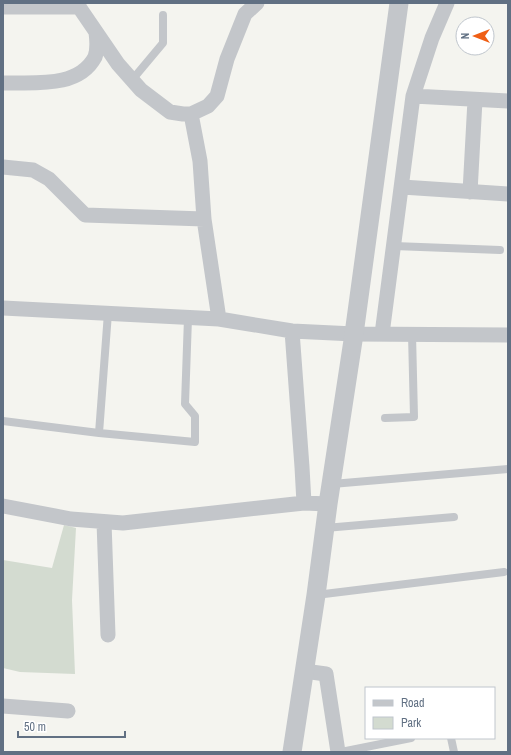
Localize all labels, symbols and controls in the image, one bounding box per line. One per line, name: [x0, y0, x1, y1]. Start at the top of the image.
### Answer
north arrow: [455, 16, 495, 56]
text: N: [458, 33, 472, 39]
legend: [365, 687, 495, 739]
text: Road: [401, 695, 425, 711]
scale bar: [18, 713, 125, 739]
text: Park: [401, 715, 421, 731]
text: 50 m: [24, 719, 46, 735]

